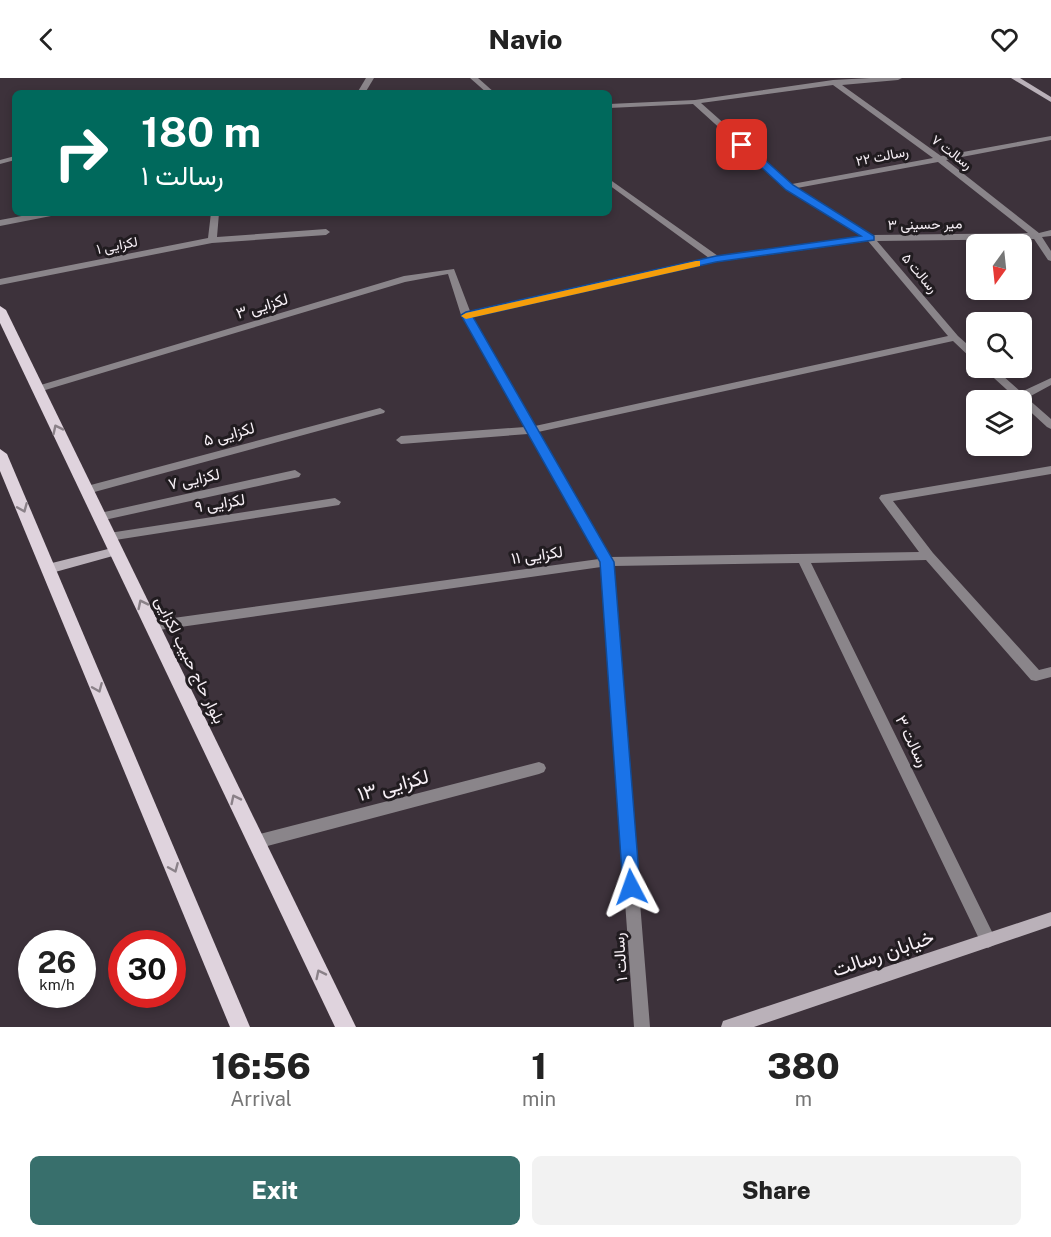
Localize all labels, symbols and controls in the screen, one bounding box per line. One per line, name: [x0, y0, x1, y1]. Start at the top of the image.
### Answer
icon: back: [30, 23, 63, 56]
text: Navio: [489, 23, 562, 55]
icon: heart: [988, 23, 1021, 56]
text: 180 m: [141, 107, 261, 156]
icon: right: [42, 114, 120, 192]
pin: [716, 119, 767, 170]
icon: arrive: [725, 128, 758, 161]
street label: رسالت ۷: [928, 131, 976, 173]
street label: رسالت ۲۲: [854, 143, 910, 170]
text: رسالت ۱: [141, 159, 224, 191]
street label: میر حسینی ۳: [888, 215, 962, 234]
street label: لکزایی ۱: [95, 233, 139, 258]
north arrow: [966, 234, 1032, 300]
map controls: [966, 234, 1032, 456]
street label: رسالت ۵: [898, 250, 941, 297]
street label: لکزایی ۳: [234, 289, 291, 324]
button: search: [966, 312, 1032, 378]
button: layers: [966, 390, 1032, 456]
street label: لکزایی ۵: [201, 418, 257, 451]
one-way arrow: [53, 424, 65, 435]
street label: لکزایی ۷: [166, 464, 222, 495]
street label: لکزایی ۹: [193, 490, 247, 517]
one-way arrow: [16, 502, 28, 513]
street label: لکزایی ۱۱: [510, 542, 564, 569]
street label: بلوار حاج حبیب لکزايی: [149, 593, 229, 728]
one-way arrow: [137, 600, 149, 611]
one-way arrow: [91, 682, 103, 693]
street label: رسالت ۳: [891, 712, 933, 770]
street label: لکزایی ۱۳: [355, 764, 431, 807]
one-way arrow: [231, 794, 243, 805]
position arrow: [599, 855, 663, 919]
one-way arrow: [167, 862, 179, 873]
street label: خیابان رسالت: [829, 924, 937, 983]
speed limit sign: 30: [108, 930, 186, 1008]
street label: رسالت ۱: [609, 932, 632, 982]
text: 26: [38, 944, 76, 980]
one-way arrow: [316, 970, 328, 981]
text: km/h: [39, 976, 75, 993]
text: 16:56: [211, 1045, 311, 1087]
text: 1: [531, 1045, 547, 1087]
text: 380: [767, 1045, 840, 1087]
text: Arrival: [230, 1087, 292, 1111]
text: min: [522, 1087, 556, 1111]
text: m: [795, 1087, 812, 1111]
button: Exit: [30, 1156, 520, 1225]
button: Share: [532, 1156, 1021, 1225]

